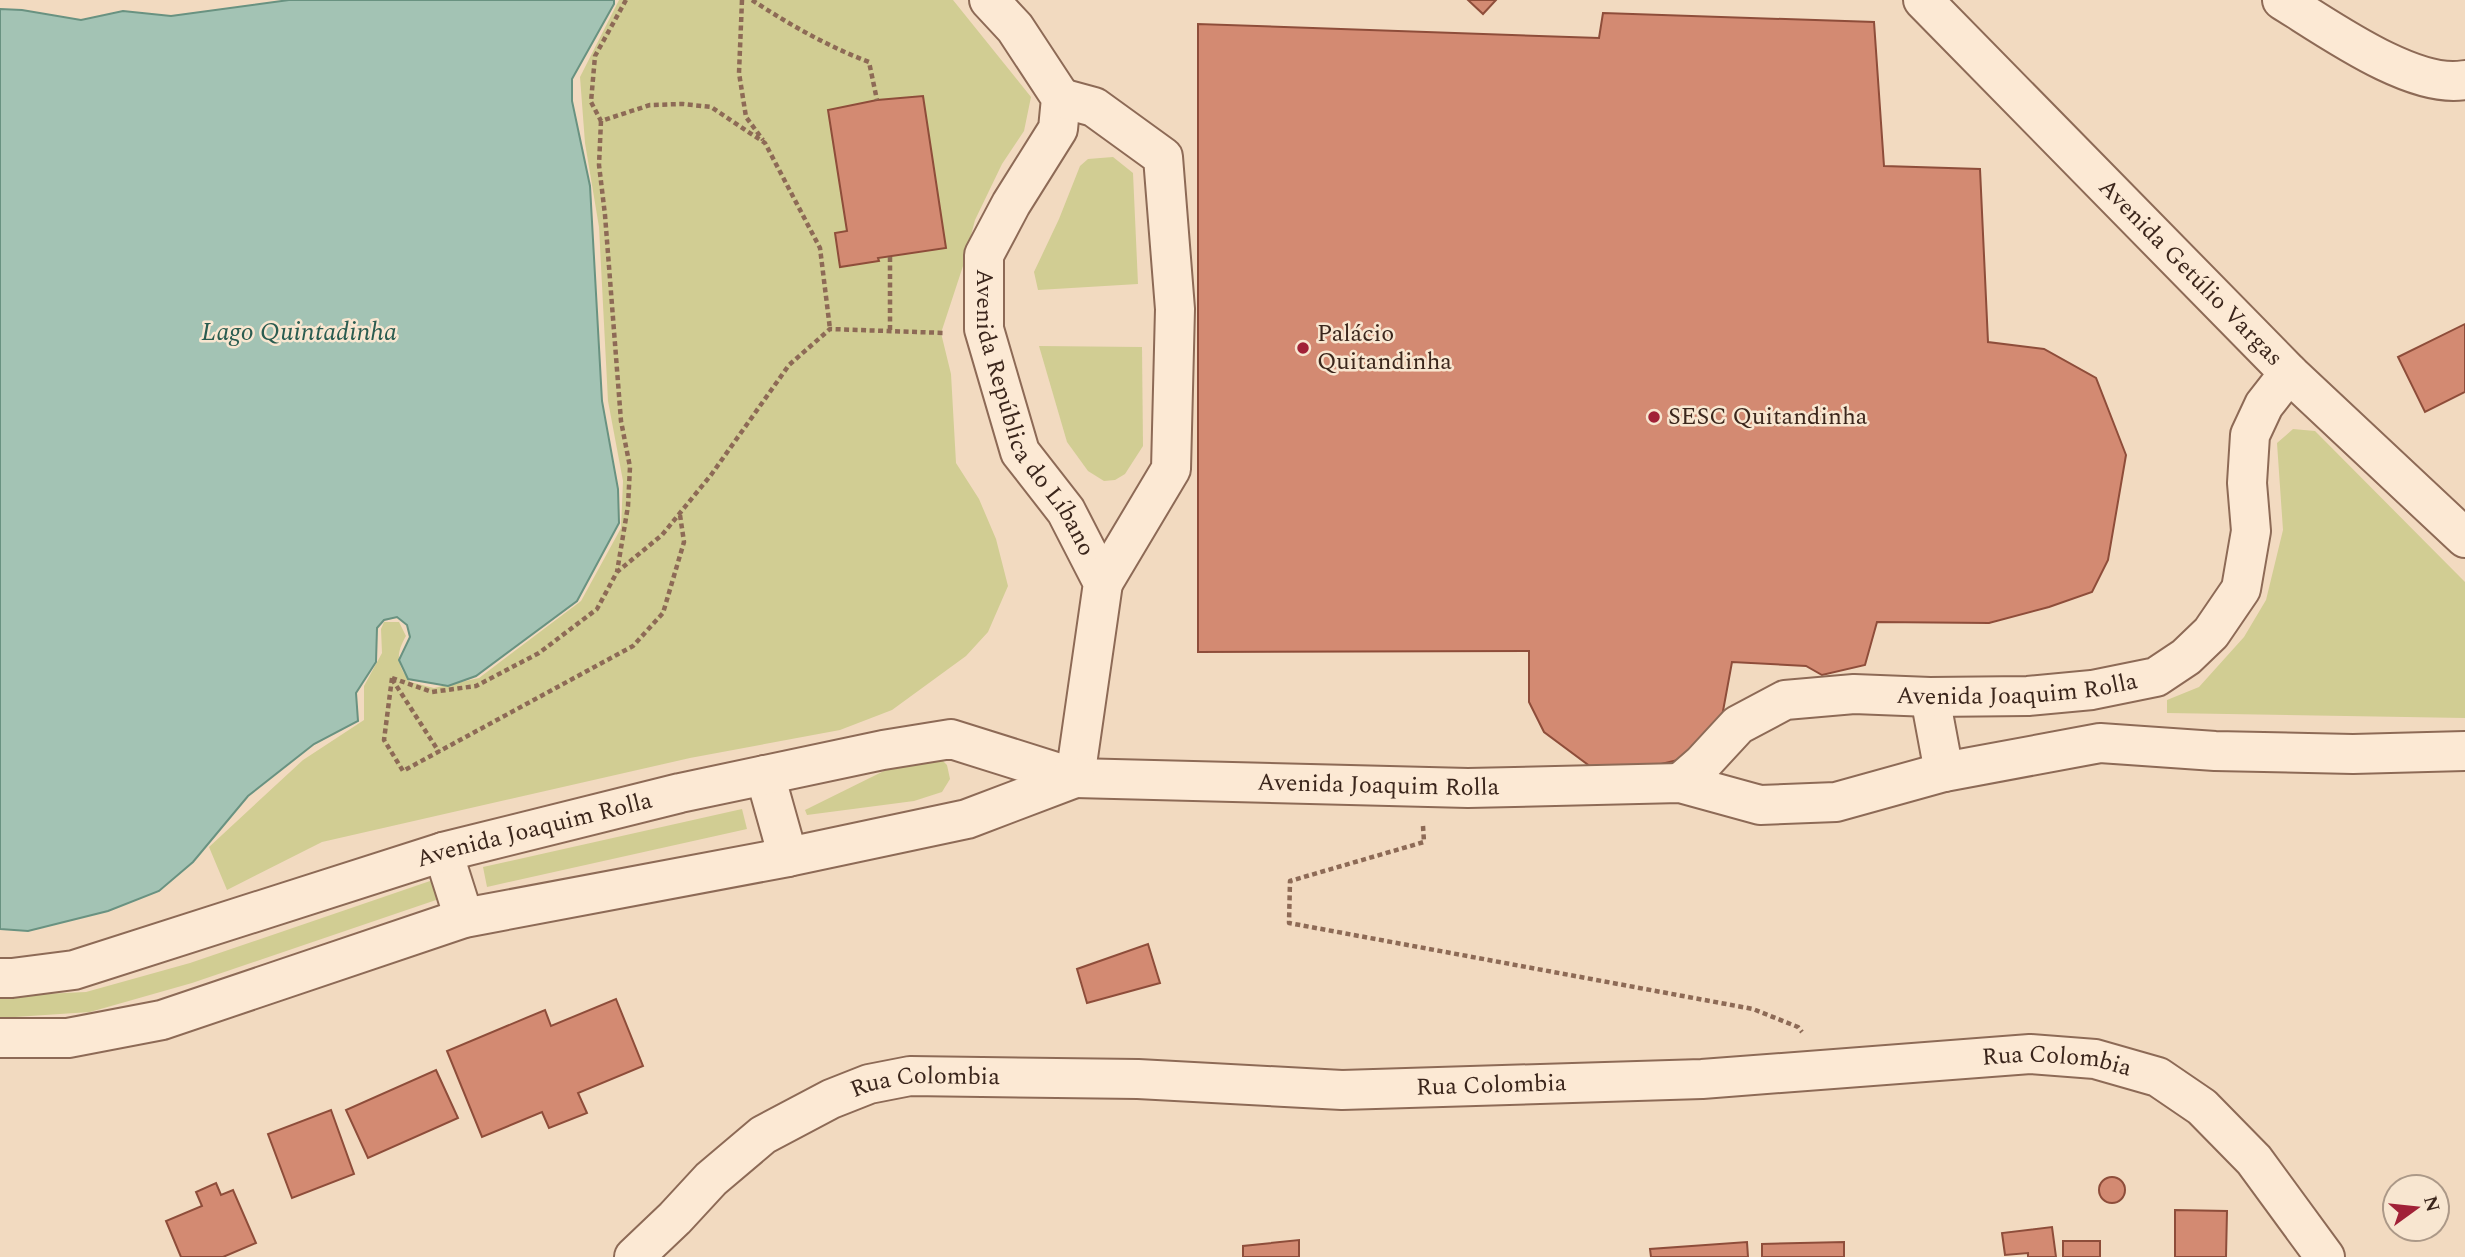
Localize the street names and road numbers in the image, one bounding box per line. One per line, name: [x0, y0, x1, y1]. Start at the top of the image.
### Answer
street label: Avenida Getúlio Vargas: [2090, 170, 2291, 375]
street label: Avenida República do Líbano: [966, 269, 1104, 563]
street label: Avenida Joaquim Rolla: [1896, 663, 2141, 715]
street label: Avenida Joaquim Rolla: [1257, 765, 1500, 806]
street label: Avenida Joaquim Rolla: [412, 782, 656, 877]
street label: Rua Colombia: [1981, 1036, 2136, 1087]
street label: Rua Colombia: [845, 1058, 1000, 1108]
street label: Rua Colombia: [1415, 1065, 1567, 1106]

